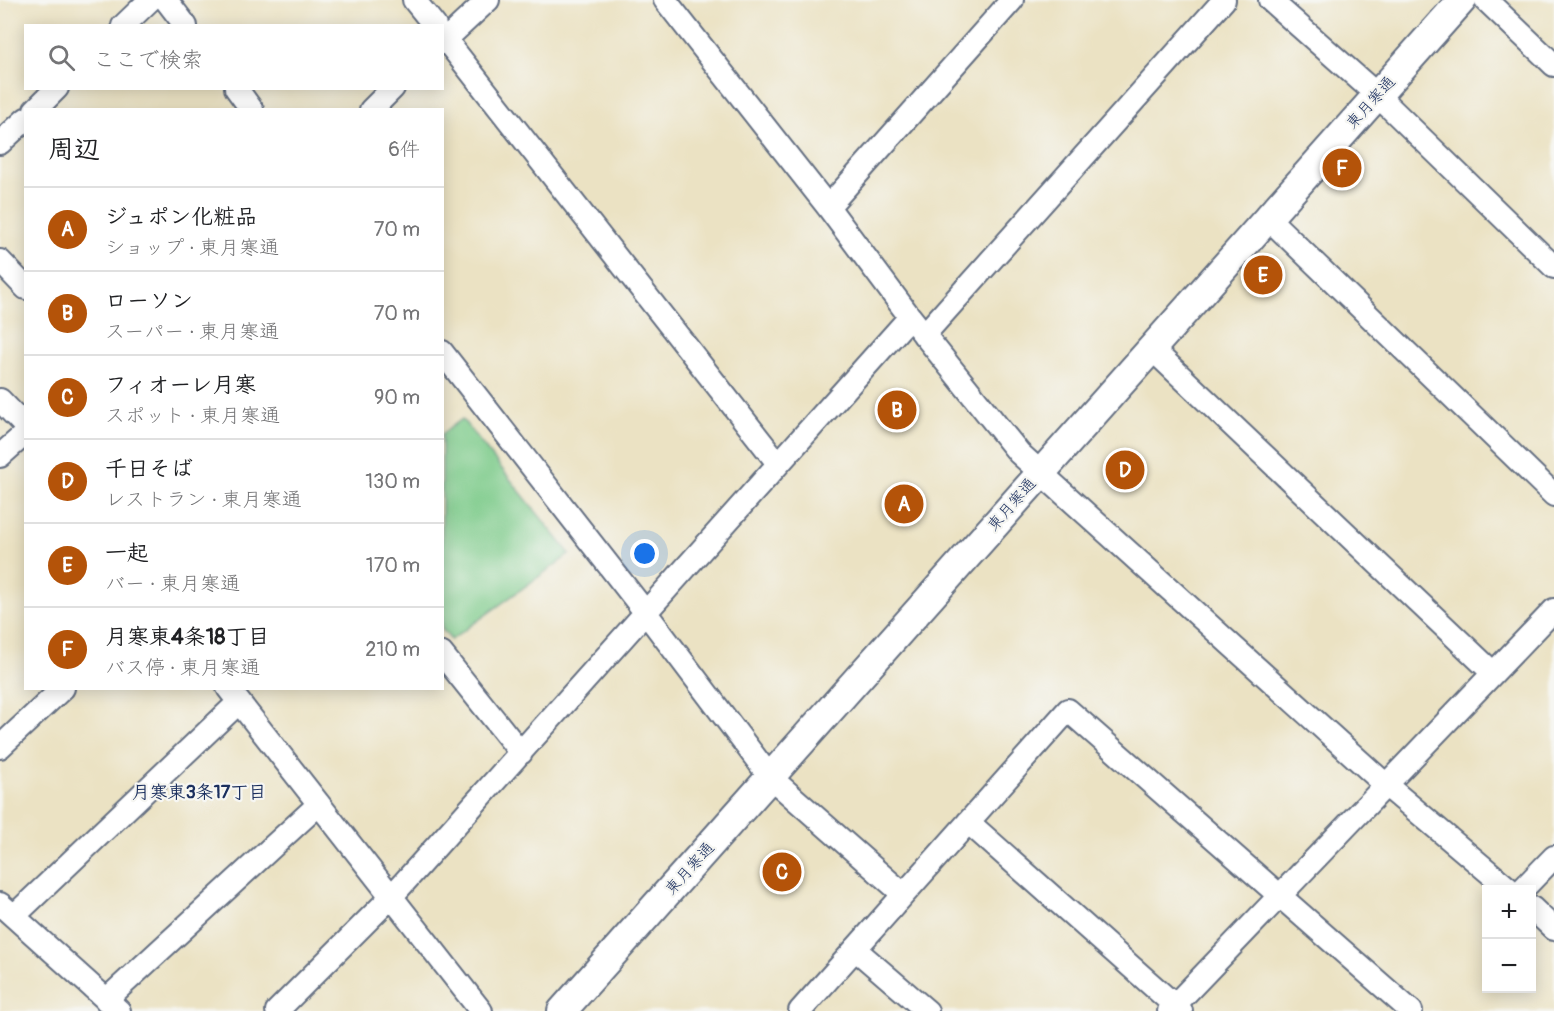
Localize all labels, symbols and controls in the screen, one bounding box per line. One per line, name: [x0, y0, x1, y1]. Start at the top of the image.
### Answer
search box: [24, 24, 444, 90]
icon: search: [45, 41, 78, 74]
text: ここで検索: [93, 46, 203, 74]
street label: 東月寒通: [1342, 72, 1400, 133]
text: 周辺: [48, 134, 100, 166]
text: 6件: [388, 137, 420, 162]
pin: F: [1322, 146, 1362, 190]
text: ジュポン化粧品: [105, 203, 257, 231]
text: A: [61, 217, 74, 242]
text: 70 m: [374, 217, 420, 242]
text: ショップ · 東月寒通: [105, 235, 279, 260]
pin: E: [1244, 252, 1282, 298]
text: ローソン: [105, 287, 193, 315]
text: B: [62, 301, 73, 326]
text: 70 m: [374, 301, 420, 326]
text: スーパー · 東月寒通: [105, 319, 279, 344]
text: フィオーレ月寒: [105, 371, 256, 399]
text: C: [61, 385, 74, 410]
text: 90 m: [374, 385, 420, 410]
pin: B: [878, 388, 916, 432]
text: スポット · 東月寒通: [105, 403, 280, 428]
pin: D: [1106, 448, 1144, 492]
text: 千日そば: [105, 455, 193, 483]
text: D: [61, 469, 74, 494]
text: 130 m: [365, 469, 420, 494]
street label: 東月寒通: [983, 474, 1040, 535]
pin: A: [884, 482, 924, 526]
text: レストラン · 東月寒通: [105, 487, 302, 512]
text: 一起: [105, 539, 149, 567]
your location: [630, 539, 659, 568]
text: E: [62, 553, 73, 578]
text: 170 m: [366, 553, 420, 578]
text: バー · 東月寒通: [105, 571, 240, 596]
text: 月寒東4条18丁目: [105, 623, 269, 651]
text: F: [61, 637, 74, 662]
text: 210 m: [365, 637, 420, 662]
text: バス停 · 東月寒通: [105, 655, 260, 680]
district label: 月寒東3条17丁目: [132, 781, 266, 804]
street label: 東月寒通: [661, 838, 719, 899]
pin: C: [762, 850, 802, 894]
map controls: [1482, 885, 1536, 993]
button: +: [1482, 885, 1536, 939]
button: −: [1482, 939, 1536, 993]

